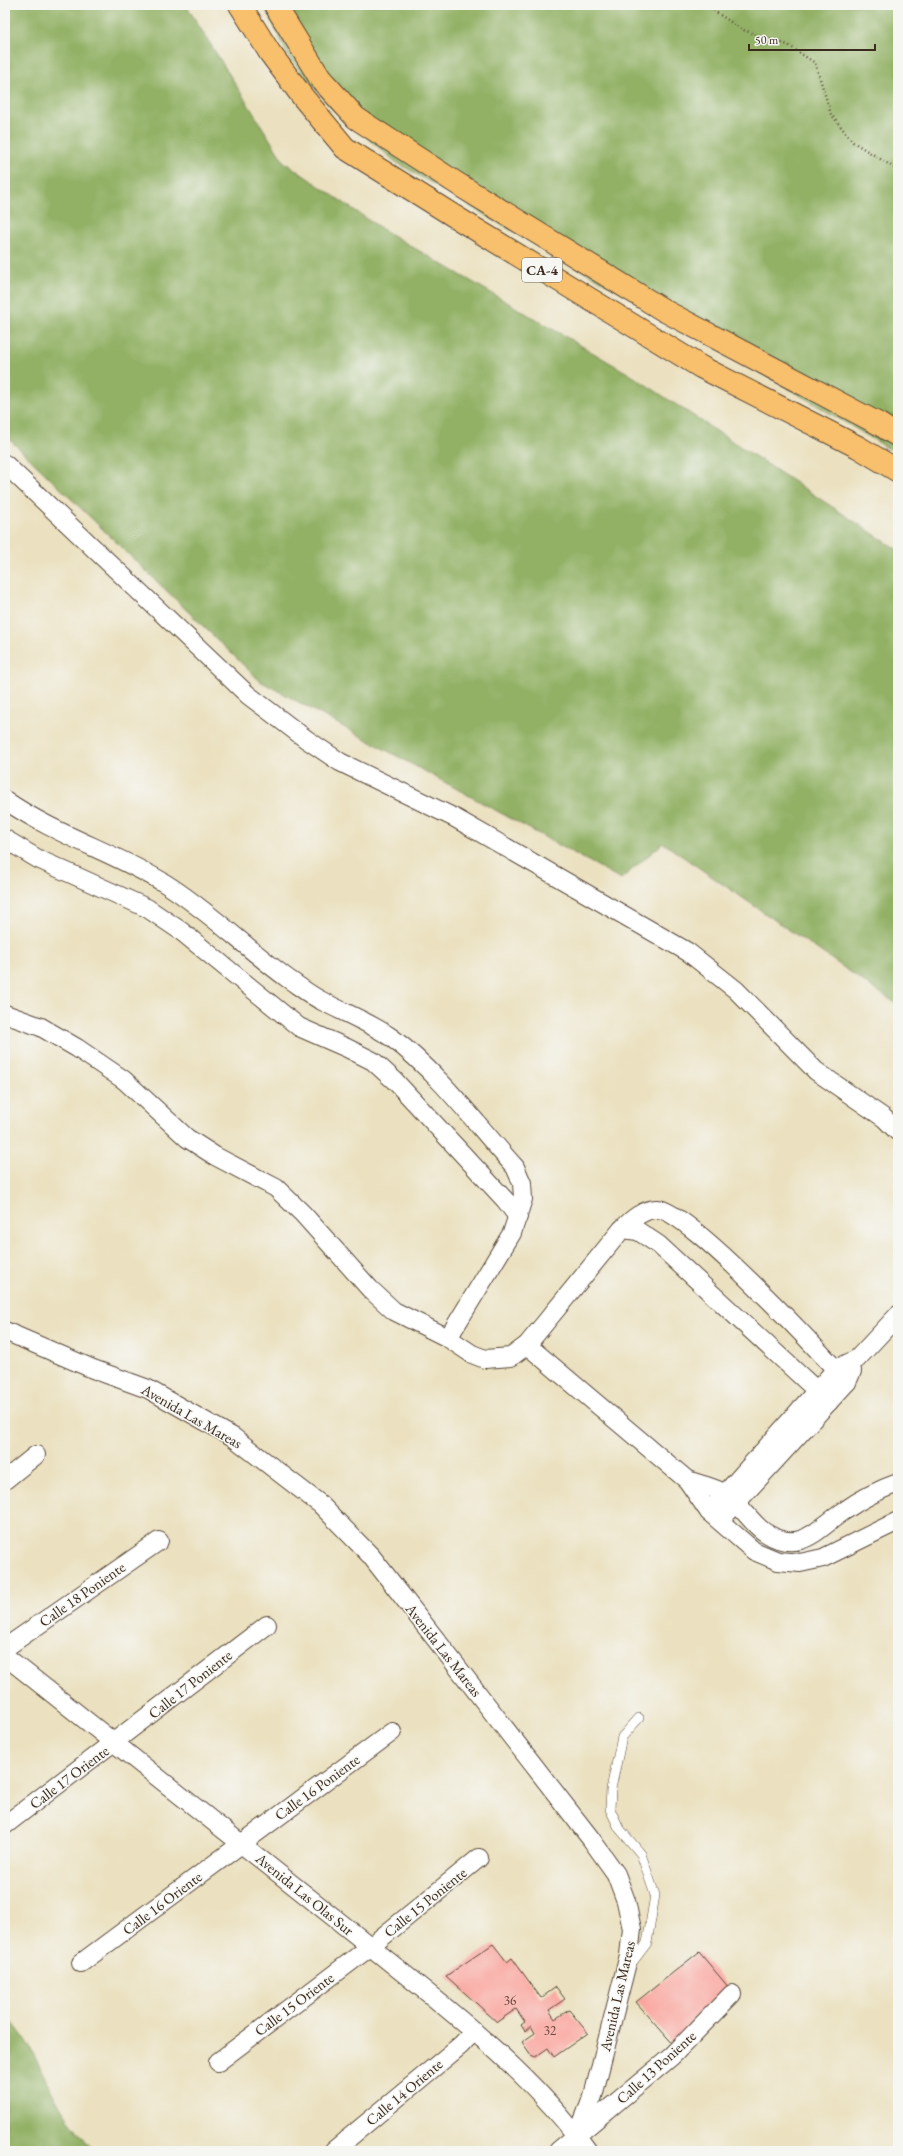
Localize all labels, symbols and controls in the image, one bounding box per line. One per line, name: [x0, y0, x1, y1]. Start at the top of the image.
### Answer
scale bar: [749, 26, 875, 52]
text: 50 m: [755, 32, 779, 48]
road number: CA-4: [522, 258, 562, 282]
street label: Avenida Las Mareas: [137, 1379, 246, 1453]
street label: Calle 18 Poniente: [35, 1557, 129, 1631]
street label: Avenida Las Mareas: [401, 1599, 486, 1701]
street label: Calle 17 Poniente: [144, 1645, 236, 1723]
street label: Calle 17 Oriente: [26, 1741, 113, 1813]
street label: Calle 16 Poniente: [271, 1750, 364, 1824]
street label: Avenida Las Olas Sur: [251, 1848, 358, 1939]
street label: Calle 15 Poniente: [380, 1863, 470, 1941]
street label: Calle 16 Oriente: [119, 1867, 206, 1939]
street label: Avenida Las Mareas: [595, 1939, 639, 2054]
street label: Calle 15 Oriente: [251, 1968, 338, 2040]
house number: 36: [504, 1992, 516, 2009]
house number: 32: [544, 2022, 557, 2039]
street label: Calle 13 Poniente: [612, 2026, 700, 2108]
street label: Calle 14 Oriente: [362, 2054, 446, 2130]

